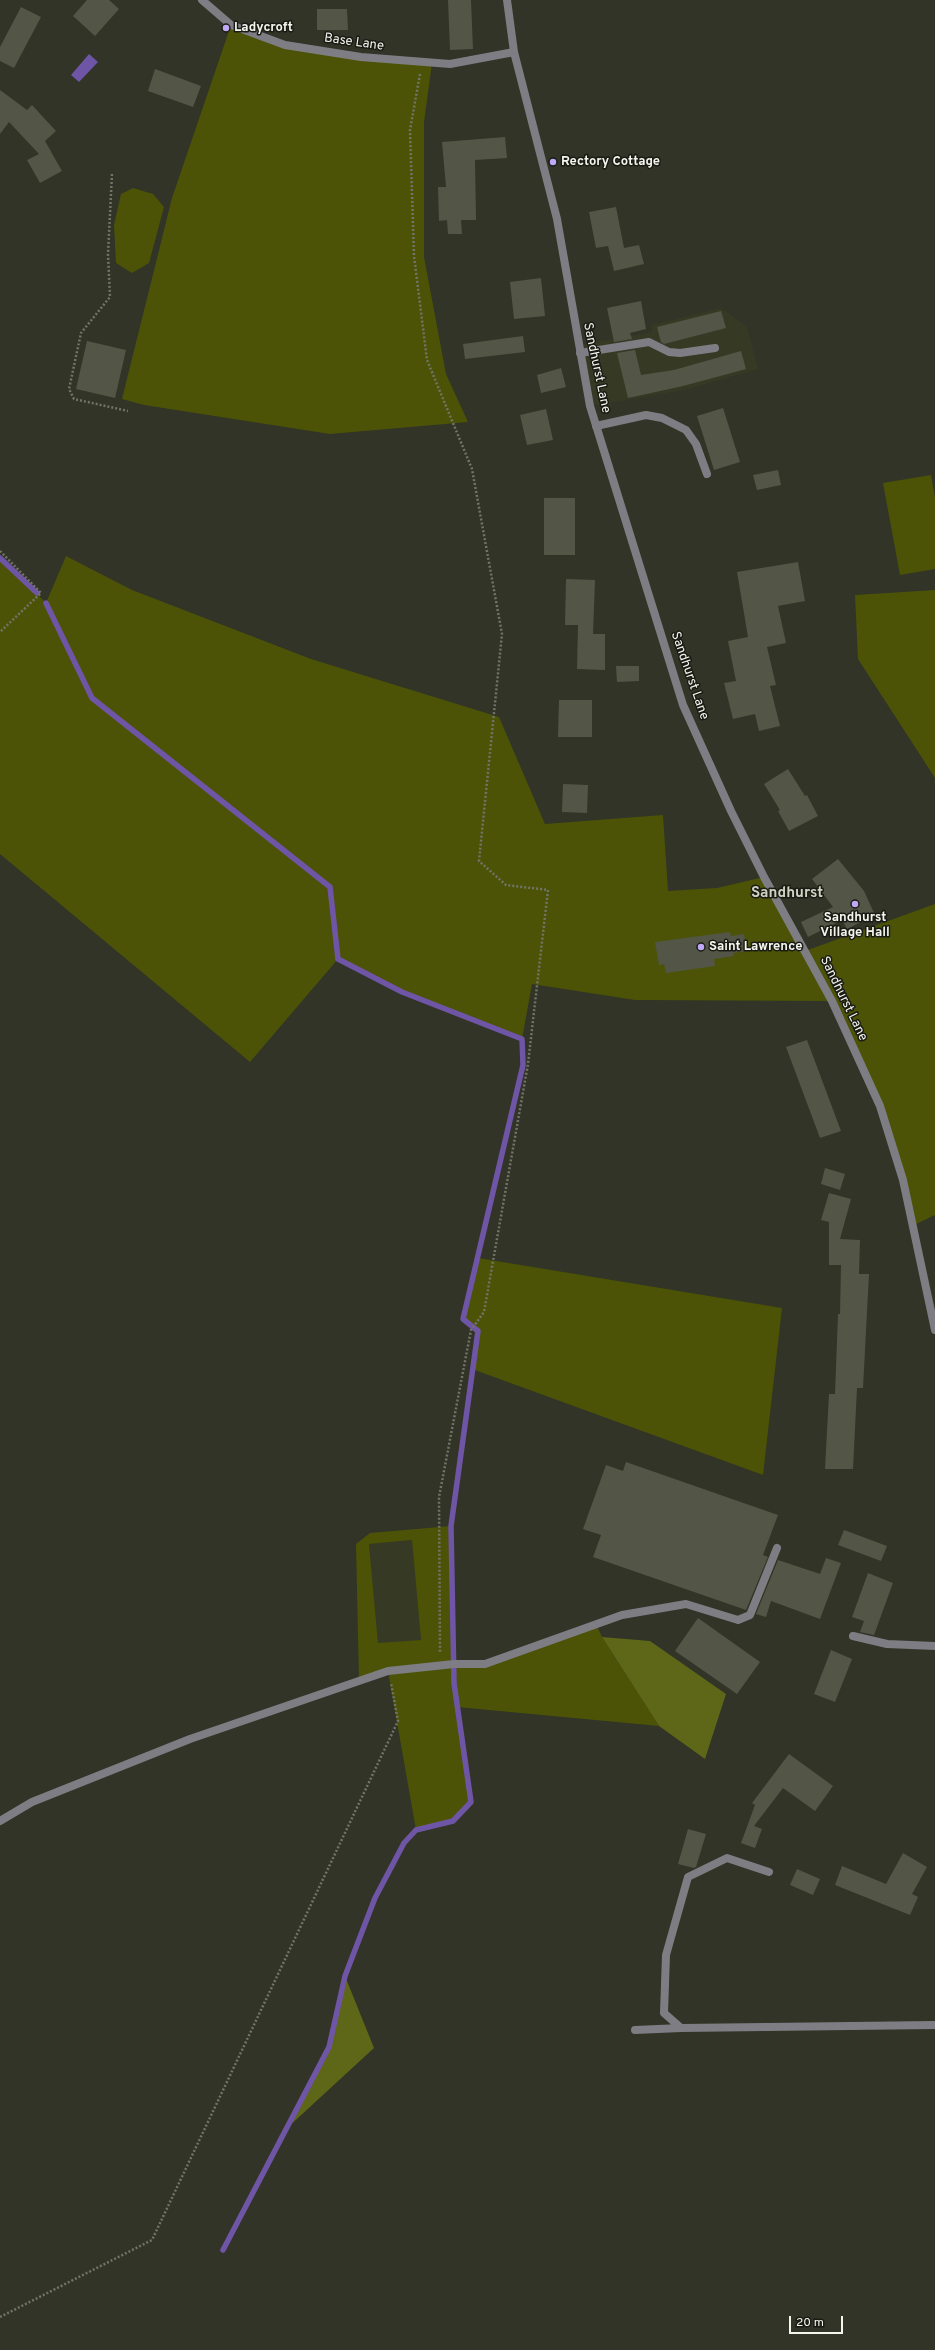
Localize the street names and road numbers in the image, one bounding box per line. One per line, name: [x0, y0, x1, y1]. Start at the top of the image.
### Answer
street label: Base Lane: [323, 31, 385, 55]
street label: Sandhurst Lane: [579, 321, 613, 415]
street label: Sandhurst Lane: [667, 630, 711, 722]
street label: Sandhurst Lane: [816, 954, 870, 1044]

